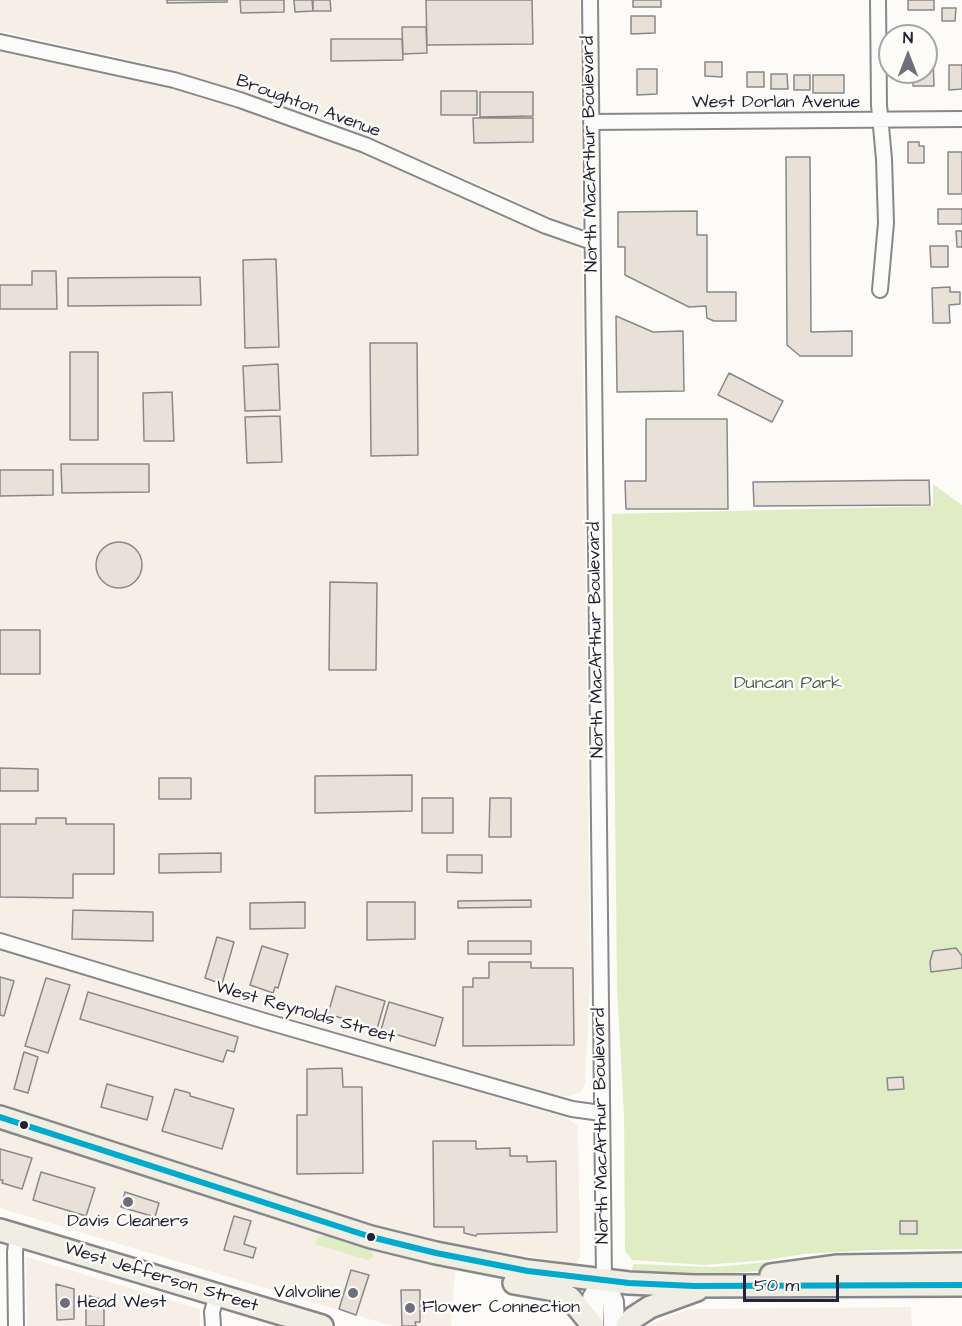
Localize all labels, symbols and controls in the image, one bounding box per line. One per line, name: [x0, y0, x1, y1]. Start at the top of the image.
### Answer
north arrow: [878, 24, 938, 84]
text: N: [903, 27, 913, 49]
street label: North MacArthur Boulevard: [578, 36, 604, 272]
street label: Broughton Avenue: [233, 71, 383, 143]
street label: West Dorlan Avenue: [692, 92, 860, 114]
street label: North MacArthur Boulevard: [584, 522, 610, 758]
park label: Duncan Park: [734, 673, 842, 695]
street label: West Reynolds Street: [213, 977, 397, 1049]
street label: North MacArthur Boulevard: [589, 1008, 615, 1244]
unlabelled marker: [18, 1119, 30, 1131]
marker: Davis Cleaners: [121, 1195, 135, 1209]
place label: Davis Cleaners: [67, 1211, 189, 1233]
unlabelled marker: [365, 1231, 377, 1243]
street label: West Jefferson Street: [62, 1238, 260, 1318]
scale bar: [746, 1263, 842, 1301]
text: 50 m: [754, 1273, 799, 1298]
place label: Valvoline: [274, 1282, 341, 1304]
marker: Valvoline: [346, 1286, 360, 1300]
place label: Head West: [77, 1292, 166, 1314]
marker: Head West: [58, 1296, 72, 1310]
place label: Flower Connection: [422, 1297, 580, 1319]
marker: Flower Connection: [403, 1301, 417, 1315]

